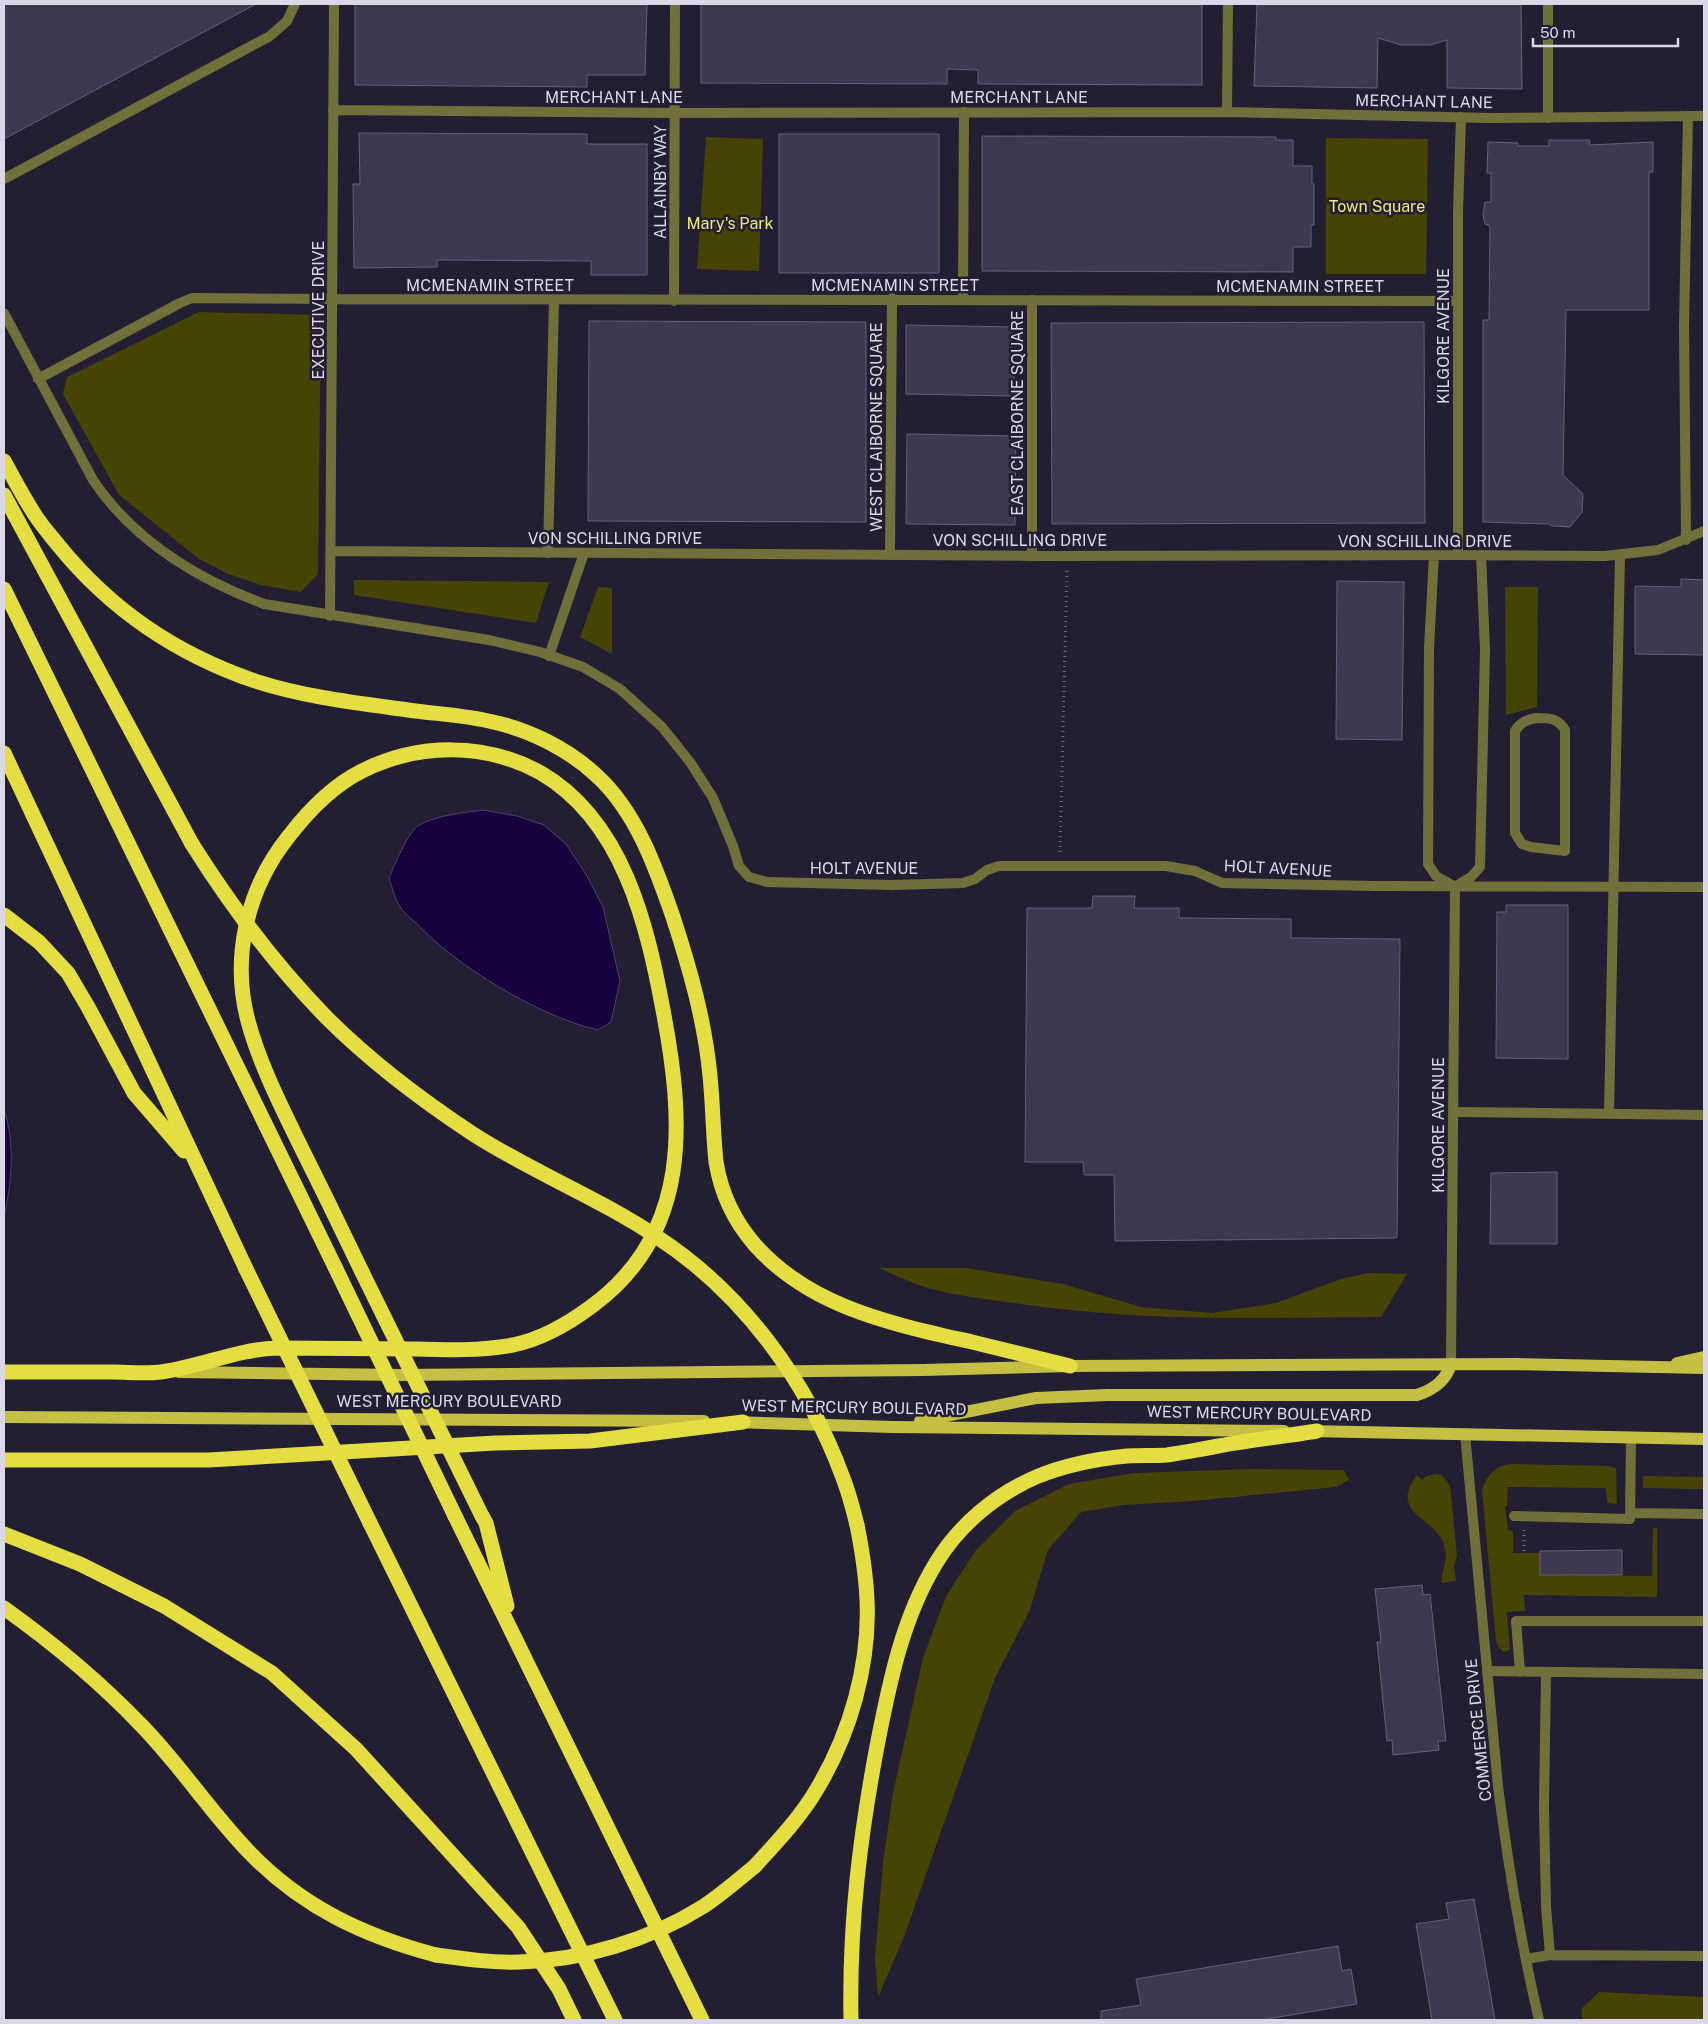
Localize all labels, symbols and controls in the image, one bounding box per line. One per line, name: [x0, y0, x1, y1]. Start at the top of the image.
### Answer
scale bar: [1533, 15, 1678, 47]
text: 50 m: [1540, 24, 1575, 41]
street label: MERCHANT LANE: [545, 88, 683, 107]
street label: MERCHANT LANE: [950, 88, 1088, 107]
street label: MERCHANT LANE: [1355, 91, 1493, 112]
street label: ALLAINBY WAY: [651, 124, 670, 239]
park label: Town Square: [1329, 197, 1425, 216]
park label: Mary's Park: [687, 214, 773, 233]
street label: EXECUTIVE DRIVE: [309, 240, 328, 380]
street label: KILGORE AVENUE: [1434, 268, 1453, 404]
street label: MCMENAMIN STREET: [406, 276, 574, 295]
street label: MCMENAMIN STREET: [811, 276, 979, 295]
street label: MCMENAMIN STREET: [1216, 277, 1384, 296]
street label: EAST CLAIBORNE SQUARE: [1008, 310, 1027, 516]
street label: WEST CLAIBORNE SQUARE: [867, 322, 886, 532]
street label: VON SCHILLING DRIVE: [528, 529, 702, 548]
street label: VON SCHILLING DRIVE: [933, 531, 1107, 550]
street label: VON SCHILLING DRIVE: [1338, 532, 1512, 551]
street label: HOLT AVENUE: [1223, 856, 1333, 881]
street label: HOLT AVENUE: [810, 859, 918, 878]
street label: KILGORE AVENUE: [1429, 1057, 1448, 1193]
street label: WEST MERCURY BOULEVARD: [336, 1392, 562, 1411]
street label: WEST MERCURY BOULEVARD: [741, 1396, 967, 1419]
street label: WEST MERCURY BOULEVARD: [1146, 1402, 1372, 1425]
street label: COMMERCE DRIVE: [1462, 1657, 1495, 1802]

